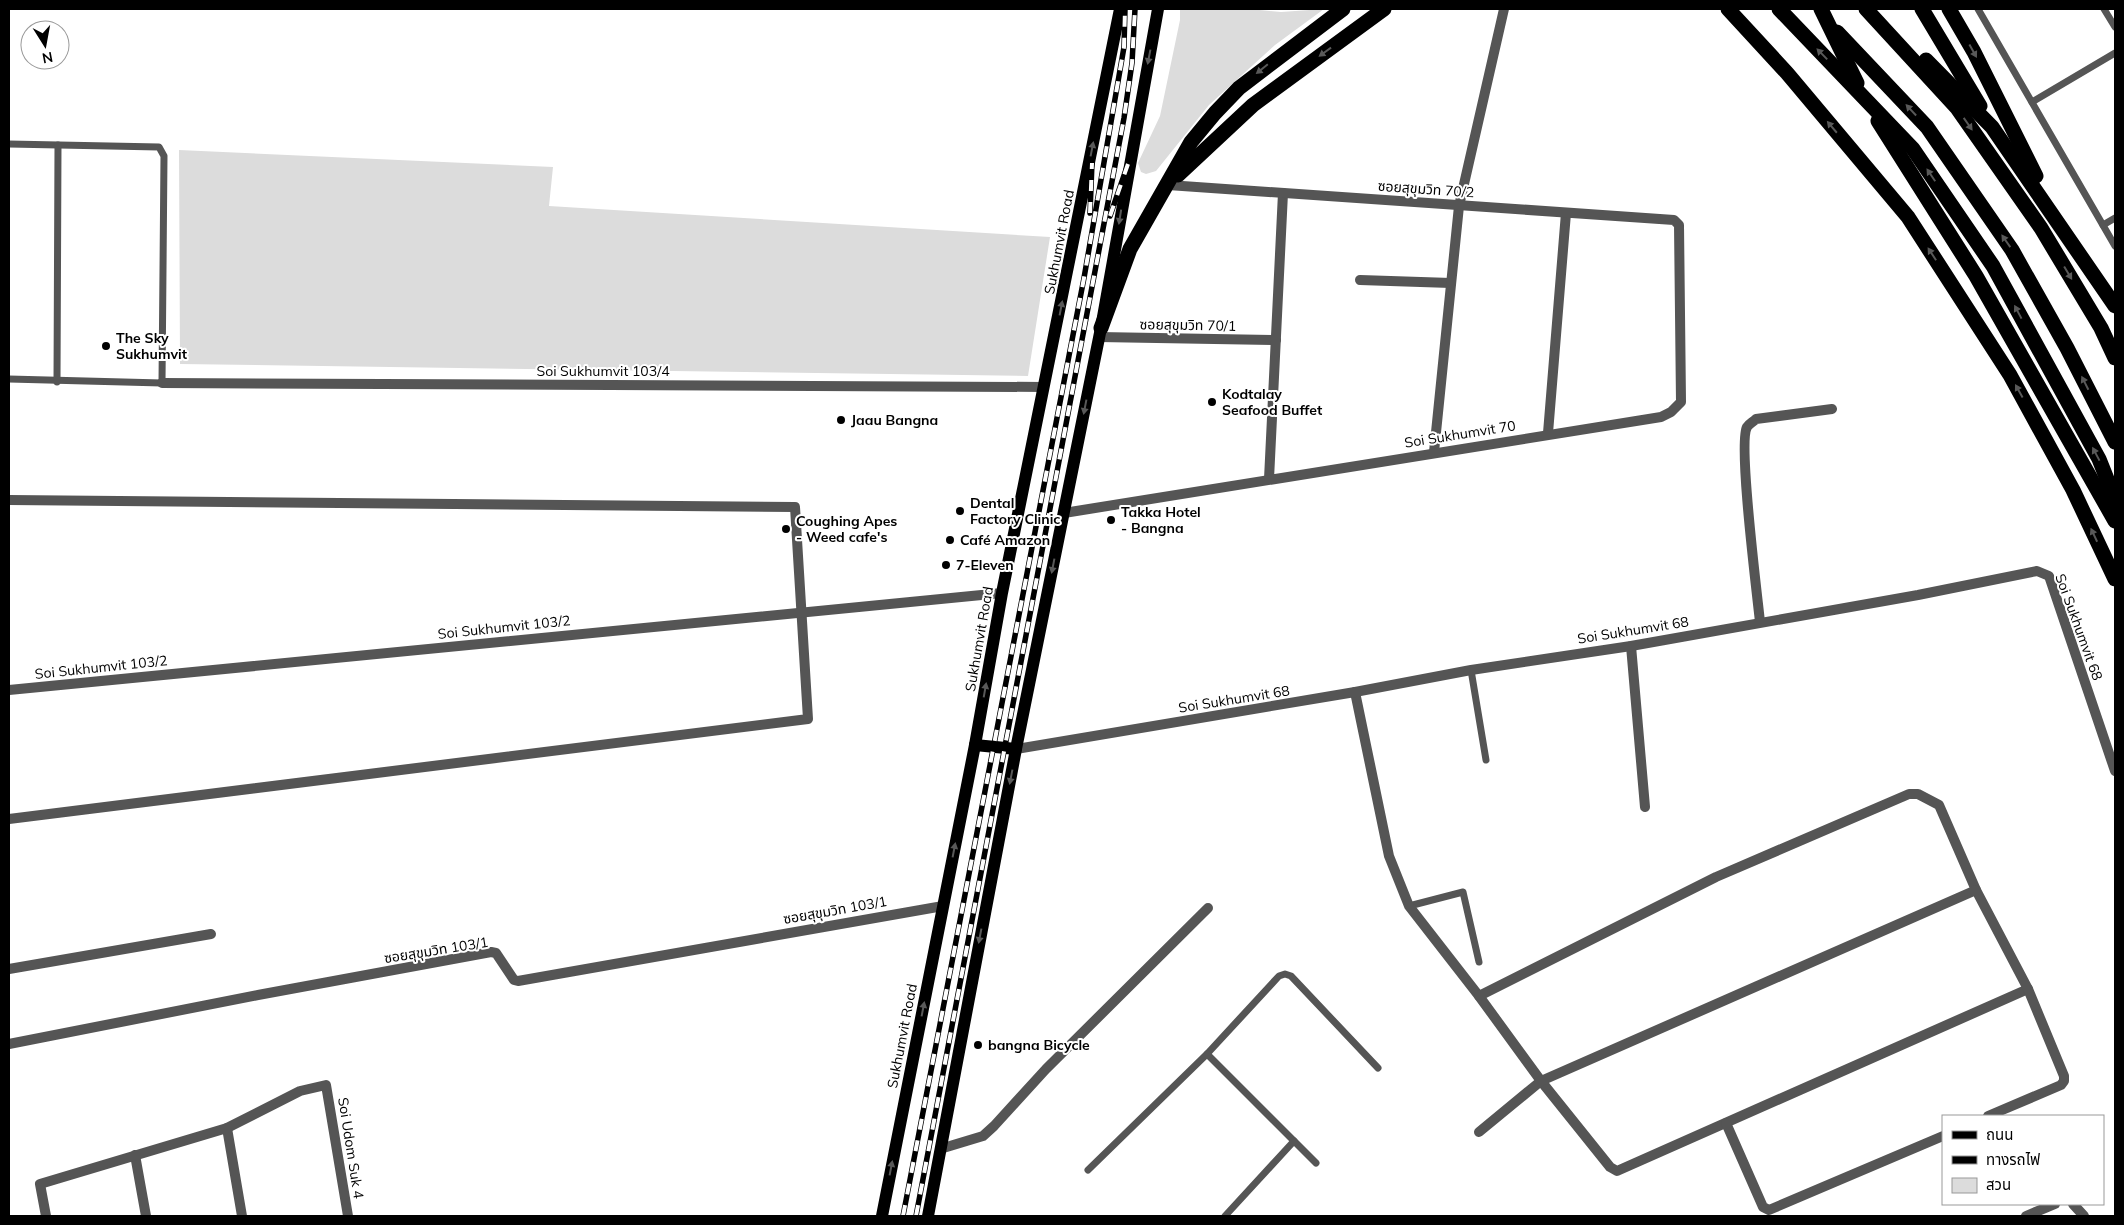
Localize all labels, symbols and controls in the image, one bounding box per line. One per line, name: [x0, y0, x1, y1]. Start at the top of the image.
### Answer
north arrow: [20, 20, 70, 70]
one-way arrow: [1968, 44, 1977, 58]
one-way arrow: [1319, 46, 1332, 57]
text: N: [41, 48, 54, 68]
one-way arrow: [1144, 49, 1152, 65]
one-way arrow: [1816, 49, 1828, 61]
one-way arrow: [1255, 64, 1268, 75]
one-way arrow: [1905, 104, 1917, 116]
one-way arrow: [1963, 117, 1973, 131]
one-way arrow: [1826, 121, 1838, 133]
one-way arrow: [1089, 140, 1097, 156]
one-way arrow: [1926, 168, 1936, 182]
street label: ซอยสุขุมวิท 70/2: [1377, 177, 1475, 201]
street label: Sukhumvit Road: [1040, 188, 1078, 296]
one-way arrow: [1116, 209, 1124, 225]
one-way arrow: [2001, 234, 2011, 248]
one-way arrow: [1927, 248, 1937, 261]
one-way arrow: [2063, 267, 2072, 280]
one-way arrow: [1057, 300, 1065, 316]
one-way arrow: [2013, 305, 2022, 319]
street label: ซอยสุขุมวิท 70/1: [1140, 315, 1236, 335]
place label: The Sky Sukhumvit: [116, 329, 188, 363]
marker: The Sky Sukhumvit: [100, 340, 112, 352]
street label: Soi Sukhumvit 103/4: [536, 362, 670, 380]
one-way arrow: [2081, 376, 2089, 390]
one-way arrow: [2015, 384, 2023, 399]
place label: Kodtalay Seafood Buffet: [1222, 385, 1323, 419]
marker: Kodtalay Seafood Buffet: [1206, 396, 1218, 408]
one-way arrow: [1081, 399, 1089, 414]
place label: Jaau Bangna: [851, 411, 938, 429]
marker: Jaau Bangna: [835, 414, 847, 426]
street label: Soi Sukhumvit 70: [1403, 416, 1517, 452]
one-way arrow: [2092, 447, 2100, 462]
place label: Dental Factory Clinic: [970, 494, 1060, 528]
place label: Takka Hotel - Bangna: [1121, 503, 1201, 537]
marker: Dental Factory Clinic: [954, 505, 966, 517]
place label: Coughing Apes - Weed cafe's: [796, 512, 897, 546]
marker: Takka Hotel - Bangna: [1105, 514, 1117, 526]
marker: Coughing Apes - Weed cafe's: [780, 523, 792, 535]
one-way arrow: [2090, 528, 2099, 543]
place label: Café Amazon: [960, 531, 1050, 549]
marker: Café Amazon: [944, 534, 956, 546]
place label: 7-Eleven: [956, 556, 1014, 574]
one-way arrow: [1049, 558, 1057, 574]
marker: 7-Eleven: [940, 559, 952, 571]
street label: Soi Sukhumvit 68: [2051, 571, 2107, 683]
street label: Sukhumvit Road: [961, 585, 997, 693]
street label: Soi Sukhumvit 103/2: [437, 611, 571, 643]
street label: Soi Sukhumvit 68: [1576, 612, 1690, 648]
street label: Soi Sukhumvit 103/2: [34, 651, 168, 683]
street label: Soi Sukhumvit 68: [1177, 681, 1291, 717]
one-way arrow: [981, 682, 989, 698]
one-way arrow: [1006, 769, 1014, 785]
one-way arrow: [950, 842, 958, 857]
street label: ซอยสุขุมวิท 103/1: [782, 892, 888, 928]
one-way arrow: [976, 929, 984, 945]
street label: ซอยสุขุมวิท 103/1: [383, 933, 489, 967]
street label: Sukhumvit Road: [883, 982, 921, 1090]
one-way arrow: [919, 1001, 927, 1017]
place label: bangna Bicycle: [988, 1036, 1090, 1054]
marker: bangna Bicycle: [972, 1039, 984, 1051]
street label: Soi Udom Suk 4: [334, 1096, 368, 1201]
legend: [1942, 1115, 2104, 1205]
text: ถนน: [1986, 1125, 2013, 1144]
text: ทางรถไฟ: [1986, 1150, 2040, 1169]
one-way arrow: [887, 1161, 895, 1176]
text: สวน: [1986, 1175, 2011, 1194]

